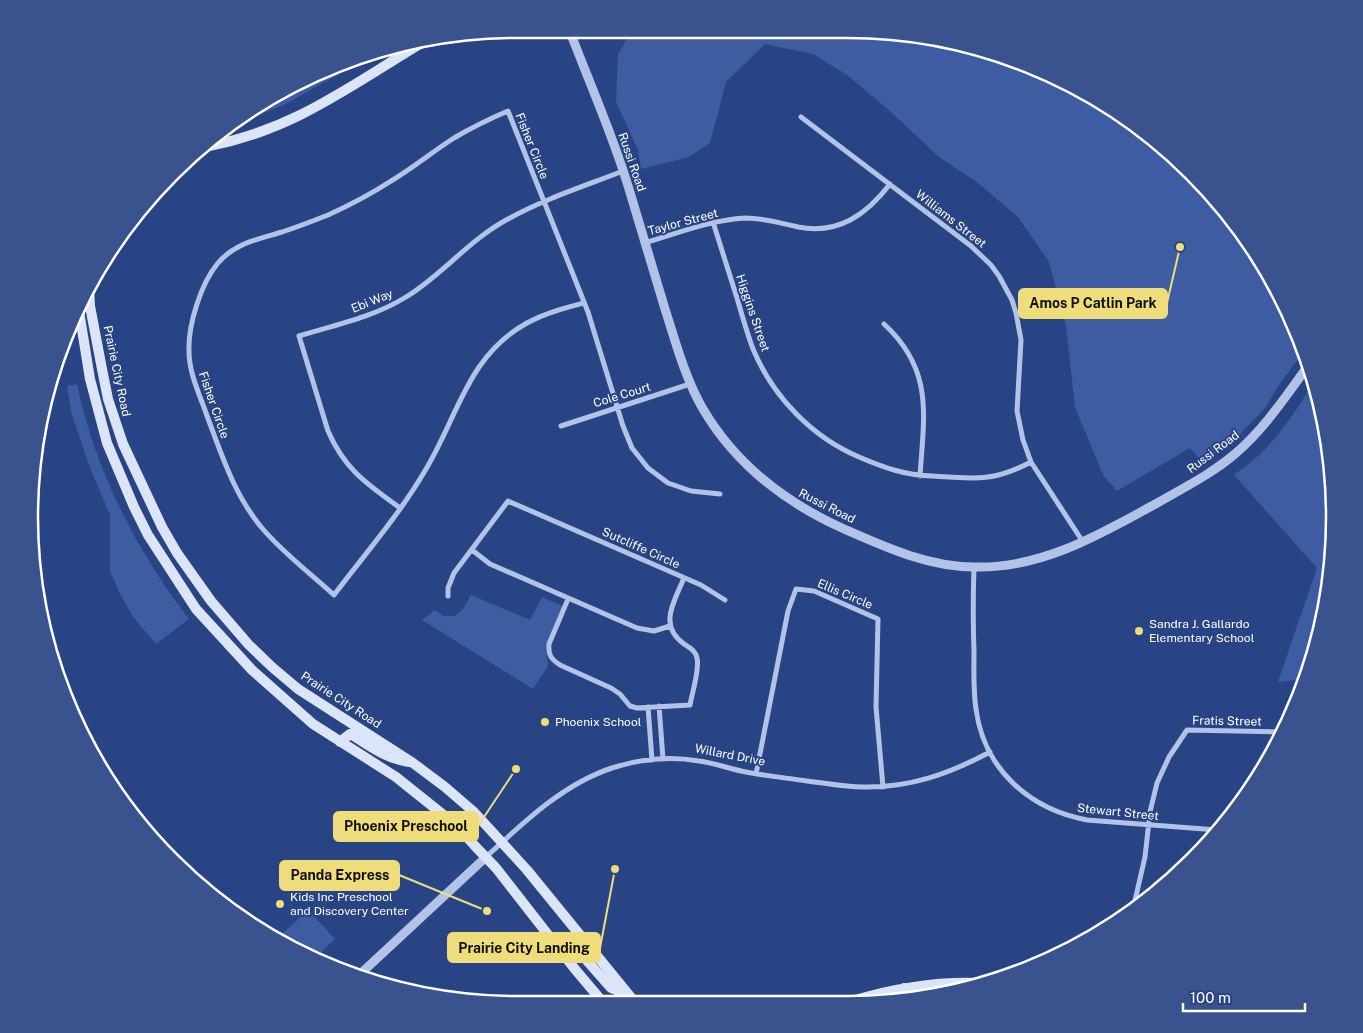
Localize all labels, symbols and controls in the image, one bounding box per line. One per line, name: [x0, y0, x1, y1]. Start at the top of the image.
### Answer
street label: Fisher Circle: [512, 111, 552, 181]
street label: Russi Road: [615, 131, 649, 193]
street label: Williams Street: [913, 187, 989, 251]
street label: Taylor Street: [646, 206, 720, 238]
street label: Higgins Street: [733, 273, 773, 354]
street label: Ebi Way: [349, 286, 395, 316]
callout: Amos P Catlin Park: [1019, 289, 1167, 318]
text: Amos P Catlin Park: [1029, 295, 1157, 311]
street label: Prairie City Road: [101, 324, 133, 418]
street label: Fisher Circle: [196, 370, 232, 441]
street label: Cole Court: [592, 380, 653, 410]
street label: Russi Road: [1184, 428, 1242, 476]
street label: Russi Road: [796, 486, 858, 526]
street label: Sutcliffe Circle: [600, 525, 682, 572]
street label: Ellis Circle: [815, 576, 875, 612]
place label: Sandra J. Gallardo Elementary School: [1149, 617, 1255, 645]
marker: Sandra J. Gallardo Elementary School: [1133, 625, 1145, 637]
street label: Prairie City Road: [298, 669, 384, 731]
street label: Fratis Street: [1192, 713, 1262, 729]
place label: Phoenix School: [555, 715, 642, 729]
marker: Phoenix School: [539, 716, 551, 728]
street label: Willard Drive: [694, 741, 767, 769]
street label: Stewart Street: [1076, 801, 1160, 823]
callout: Phoenix Preschool: [334, 812, 478, 841]
text: Phoenix Preschool: [344, 818, 468, 834]
callout: Panda Express: [280, 861, 399, 890]
text: Panda Express: [291, 867, 389, 883]
place label: Kids Inc Preschool and Discovery Center: [290, 890, 409, 918]
marker: Kids Inc Preschool and Discovery Center: [274, 898, 286, 910]
callout: Prairie City Landing: [448, 933, 600, 962]
text: Prairie City Landing: [458, 940, 590, 956]
scale bar: [1183, 980, 1306, 1012]
text: 100 m: [1190, 989, 1231, 1006]

